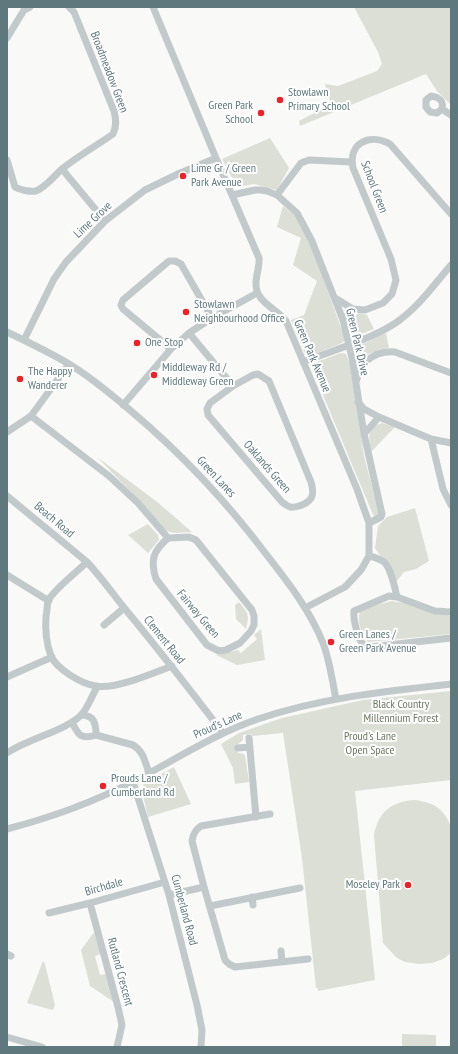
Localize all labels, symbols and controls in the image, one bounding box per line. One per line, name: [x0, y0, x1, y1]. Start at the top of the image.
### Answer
street label: Broadmeadow Green: [87, 29, 131, 115]
place label: Stowlawn Primary School: [288, 86, 350, 114]
marker: Stowlawn Primary School: [275, 95, 285, 105]
place label: Green Park School: [208, 99, 253, 127]
marker: Green Park School: [256, 108, 266, 118]
street label: School Green: [357, 159, 391, 215]
place label: Lime Gr / Green Park Avenue: [191, 162, 256, 190]
marker: Lime Gr / Green Park Avenue: [178, 171, 188, 181]
street label: Lime Grove: [71, 199, 115, 241]
place label: Stowlawn Neighbourhood Office: [194, 298, 285, 326]
marker: Stowlawn Neighbourhood Office: [181, 307, 191, 317]
street label: Green Park Drive: [342, 307, 372, 377]
street label: Green Park Avenue: [290, 317, 334, 395]
place label: One Stop: [145, 336, 183, 350]
marker: One Stop: [132, 338, 142, 348]
place label: Middleway Rd / Middleway Green: [162, 361, 234, 389]
place label: The Happy Wanderer: [28, 365, 72, 393]
marker: Middleway Rd / Middleway Green: [149, 370, 159, 380]
marker: The Happy Wanderer: [15, 374, 25, 384]
street label: Oaklands Green: [240, 438, 294, 496]
street label: Green Lanes: [193, 454, 239, 500]
street label: Beach Road: [31, 499, 77, 541]
street label: Fairway Green: [174, 587, 222, 641]
street label: Clement Road: [140, 613, 188, 667]
place label: Green Lanes / Green Park Avenue: [339, 628, 417, 656]
marker: Green Lanes / Green Park Avenue: [326, 637, 336, 647]
park label: Black Country Millennium Forest: [363, 698, 439, 726]
street label: Proud's Lane: [191, 708, 245, 742]
park label: Proud's Lane Open Space: [344, 730, 396, 758]
place label: Prouds Lane / Cumberland Rd: [111, 772, 174, 800]
marker: Prouds Lane / Cumberland Rd: [98, 781, 108, 791]
street label: Cumberland Road: [168, 873, 200, 947]
street label: Birchdale: [83, 875, 125, 899]
place label: Moseley Park: [346, 878, 400, 892]
marker: Moseley Park: [403, 880, 413, 890]
street label: Rutland Crescent: [104, 936, 136, 1008]

